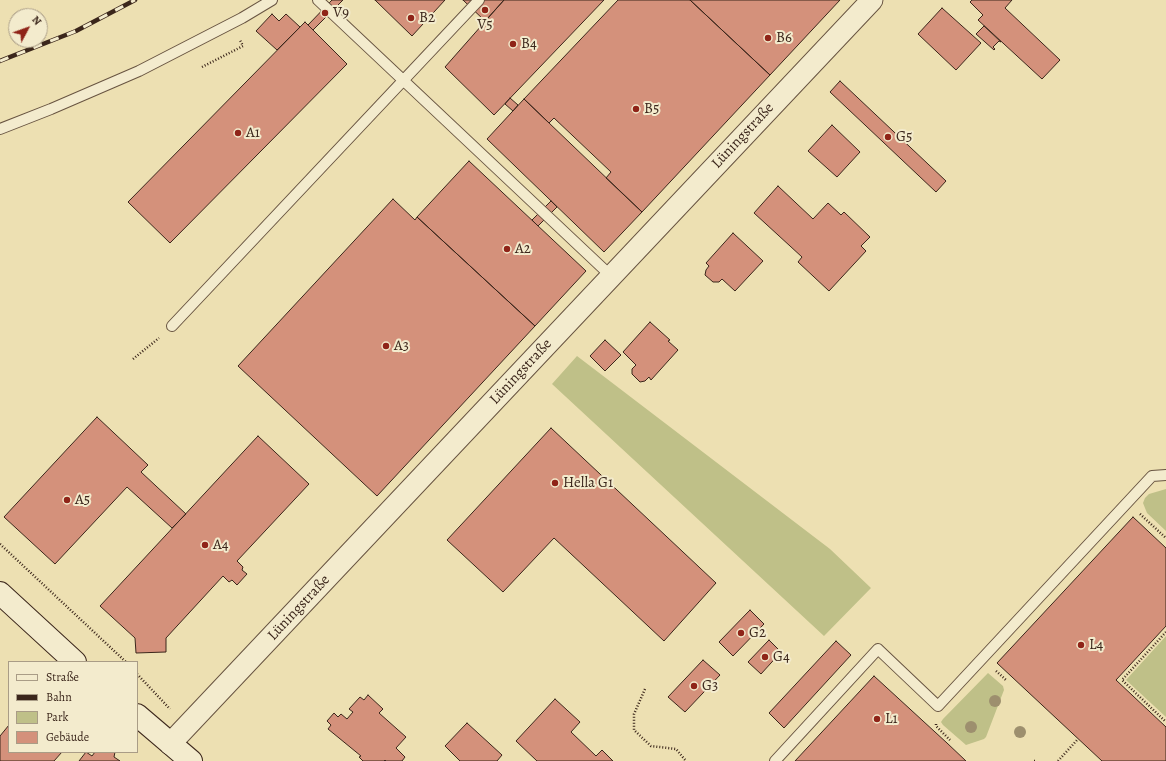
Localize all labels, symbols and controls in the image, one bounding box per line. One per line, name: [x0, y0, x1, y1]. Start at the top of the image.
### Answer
place label: V9: [333, 4, 349, 22]
marker: V5: [480, 5, 490, 15]
north arrow: [8, 8, 48, 48]
marker: V9: [320, 8, 330, 18]
place label: B2: [419, 9, 435, 27]
text: N: [28, 13, 45, 28]
marker: B2: [406, 13, 416, 23]
place label: V5: [477, 16, 493, 34]
place label: B6: [776, 29, 792, 47]
marker: B6: [763, 33, 773, 43]
place label: B4: [521, 35, 537, 53]
marker: B4: [508, 39, 518, 49]
street label: Lüningstraße: [708, 99, 778, 173]
place label: B5: [644, 100, 659, 118]
marker: B5: [631, 104, 641, 114]
place label: A1: [246, 124, 260, 142]
marker: A1: [233, 128, 243, 138]
place label: G5: [896, 128, 912, 146]
marker: G5: [883, 132, 893, 142]
place label: A2: [515, 240, 531, 258]
marker: A2: [502, 244, 512, 254]
street label: Lüningstraße: [486, 335, 556, 409]
place label: A3: [394, 337, 409, 355]
marker: A3: [381, 341, 391, 351]
place label: Hella G1: [563, 474, 613, 492]
marker: Hella G1: [550, 478, 560, 488]
place label: A5: [75, 491, 90, 509]
marker: A5: [62, 495, 72, 505]
place label: A4: [213, 536, 229, 554]
marker: A4: [200, 540, 210, 550]
street label: Lüningstraße: [264, 571, 334, 645]
place label: G2: [749, 624, 766, 642]
marker: G2: [736, 628, 746, 638]
place label: L4: [1089, 636, 1103, 654]
marker: L4: [1076, 640, 1086, 650]
place label: G4: [773, 648, 790, 666]
marker: G4: [760, 652, 770, 662]
legend: [8, 661, 138, 753]
text: Straße: [46, 669, 79, 685]
place label: G3: [702, 677, 718, 695]
marker: G3: [689, 681, 699, 691]
text: Bahn: [46, 689, 72, 705]
text: Park: [46, 709, 69, 725]
place label: L1: [885, 710, 898, 728]
marker: L1: [872, 714, 882, 724]
text: Gebäude: [46, 729, 89, 745]

